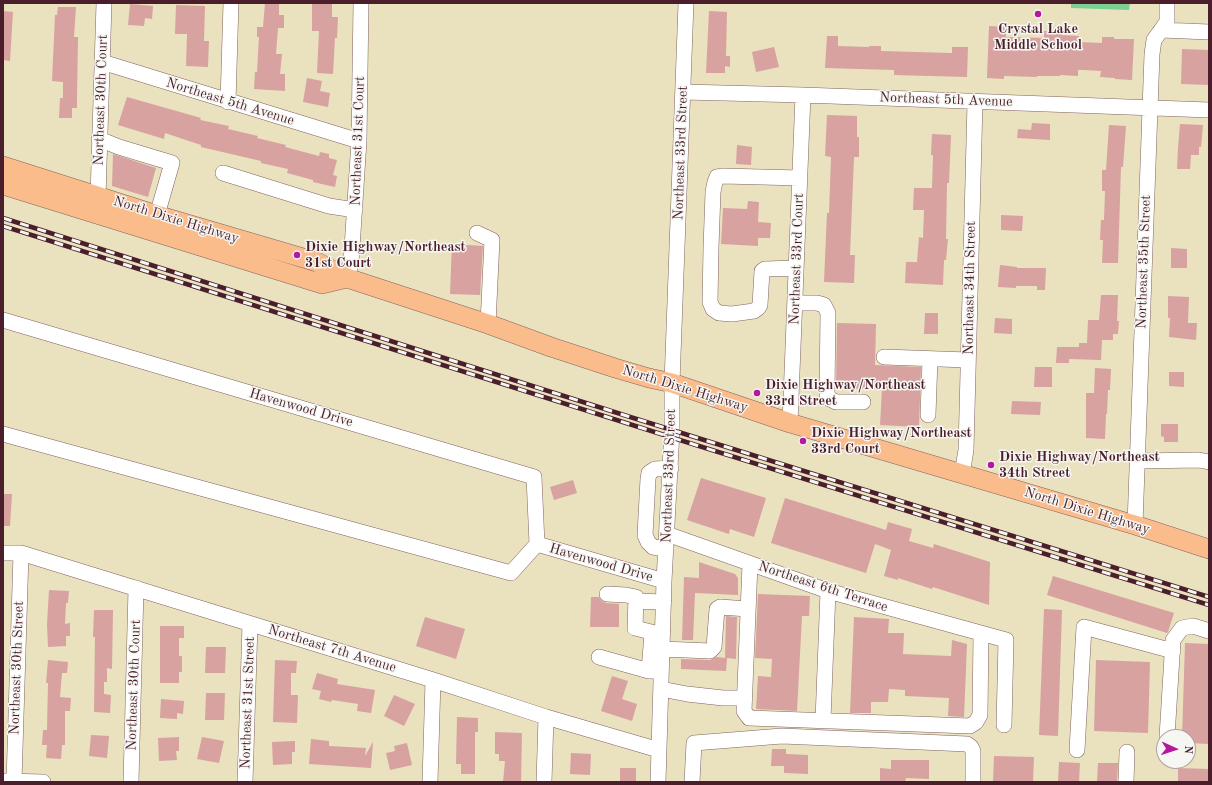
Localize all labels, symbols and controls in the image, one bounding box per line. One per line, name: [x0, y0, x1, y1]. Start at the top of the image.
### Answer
marker: Crystal Lake Middle School: [1033, 9, 1043, 19]
place label: Crystal Lake Middle School: [994, 21, 1082, 54]
street label: Northeast 30th Court: [90, 34, 112, 166]
street label: Northeast 5th Avenue: [164, 74, 296, 130]
street label: Northeast 31st Court: [347, 76, 369, 206]
street label: Northeast 33rd Street: [670, 85, 692, 221]
street label: Northeast 5th Avenue: [879, 89, 1013, 111]
street label: North Dixie Highway: [111, 193, 241, 247]
street label: Northeast 33rd Court: [786, 193, 808, 325]
street label: Northeast 35th Street: [1133, 195, 1155, 329]
street label: Northeast 34th Street: [960, 221, 980, 355]
place label: Dixie Highway/Northeast 31st Court: [305, 239, 466, 272]
marker: Dixie Highway/Northeast 31st Court: [292, 250, 302, 260]
street label: North Dixie Highway: [620, 362, 750, 416]
place label: Dixie Highway/Northeast 33rd Street: [765, 377, 926, 410]
street label: Havenwood Drive: [247, 385, 355, 431]
marker: Dixie Highway/Northeast 33rd Street: [752, 388, 762, 398]
street label: Northeast 33rd Street: [658, 408, 680, 544]
place label: Dixie Highway/Northeast 33rd Court: [811, 425, 972, 458]
marker: Dixie Highway/Northeast 33rd Court: [798, 436, 808, 446]
place label: Dixie Highway/Northeast 34th Street: [999, 449, 1160, 482]
marker: Dixie Highway/Northeast 34th Street: [986, 460, 996, 470]
street label: North Dixie Highway: [1022, 484, 1152, 538]
street label: Havenwood Drive: [547, 540, 655, 586]
street label: Northeast 6th Terrace: [756, 558, 890, 616]
street label: Northeast 30th Street: [6, 601, 28, 735]
street label: Northeast 30th Court: [123, 619, 145, 751]
street label: Northeast 7th Avenue: [266, 621, 398, 677]
street label: Northeast 31st Street: [237, 637, 259, 769]
north arrow: [1156, 729, 1196, 769]
text: N: [1182, 745, 1193, 754]

